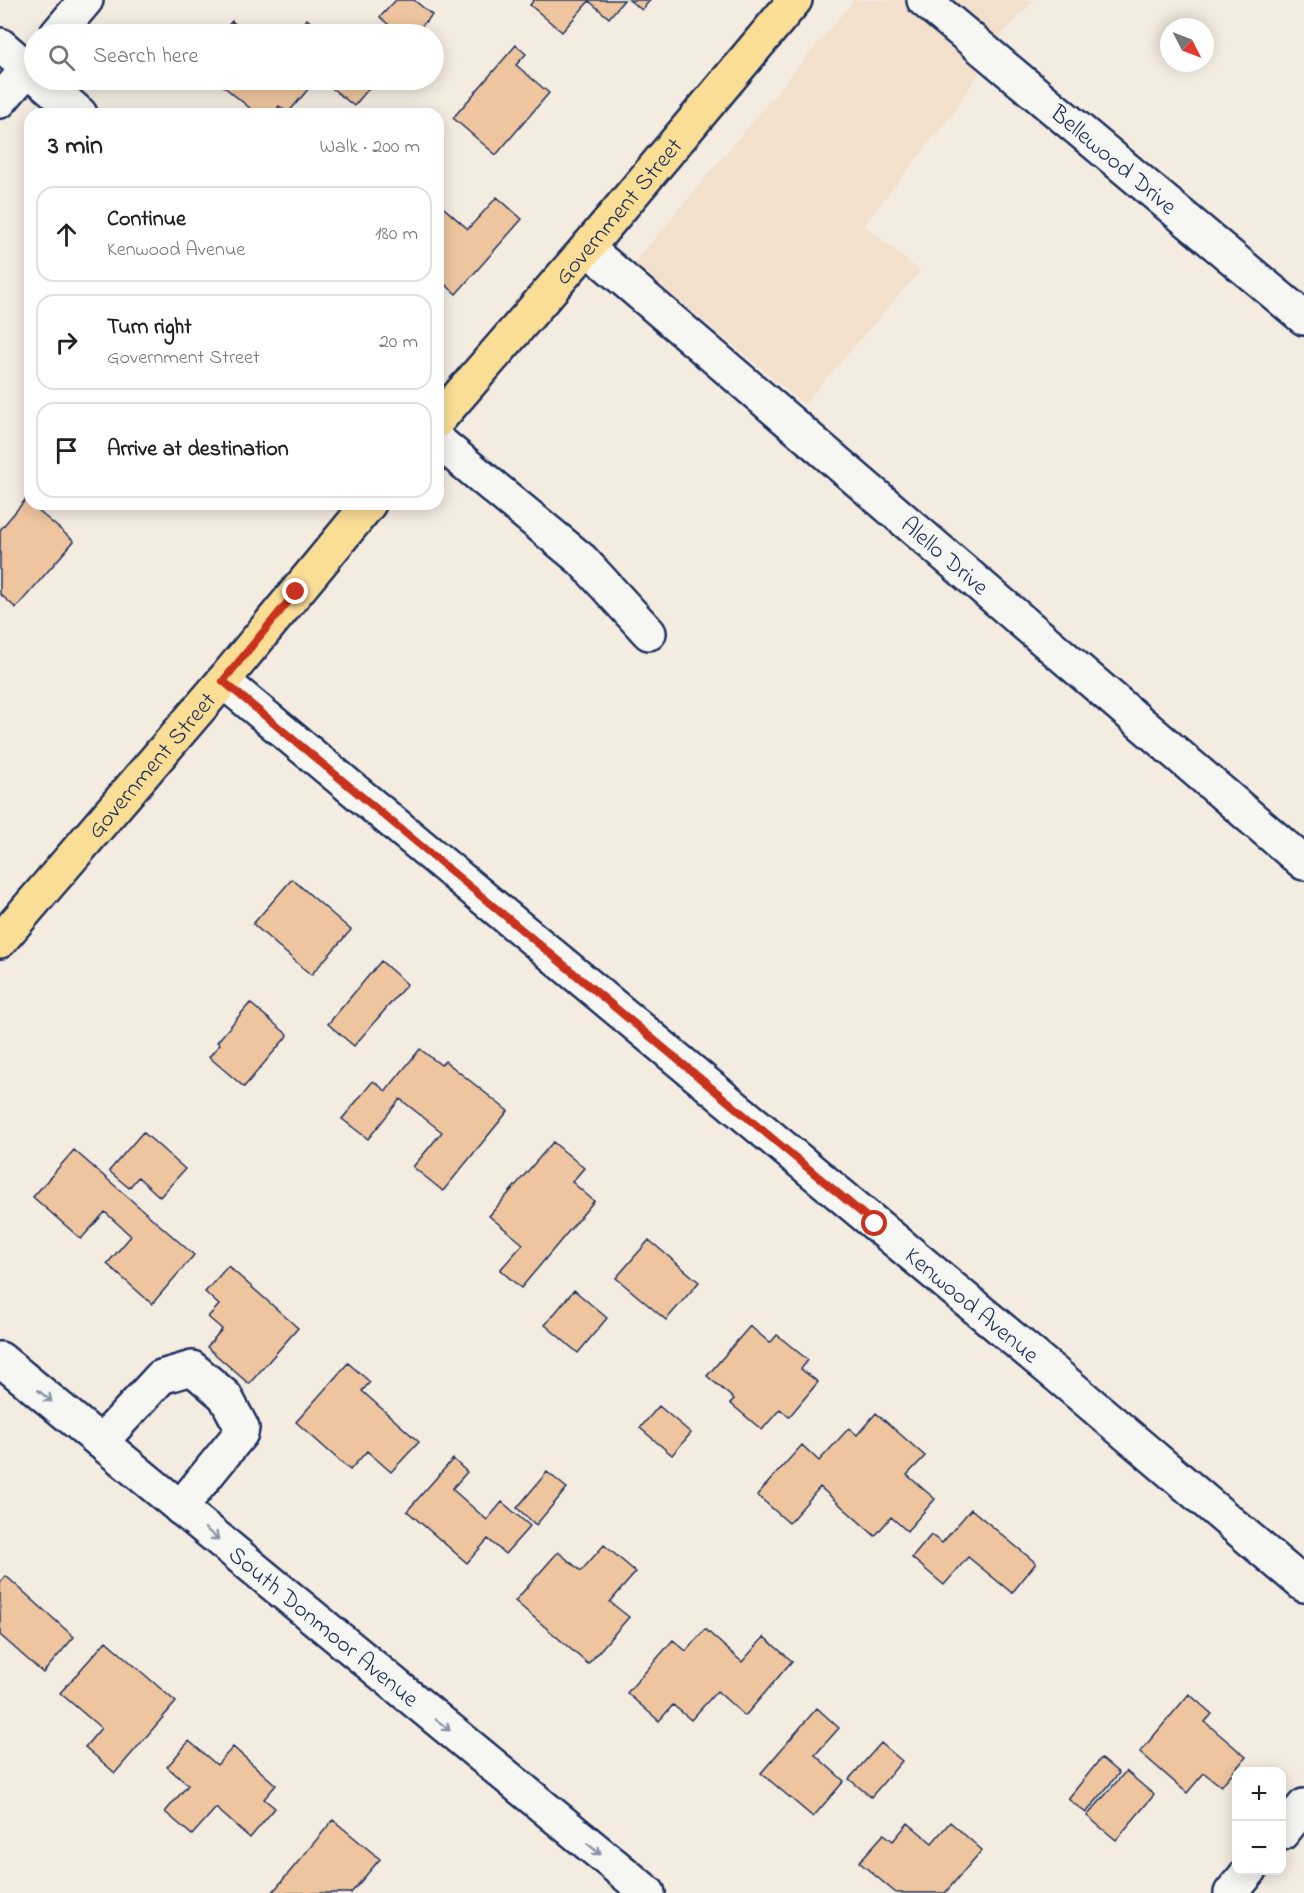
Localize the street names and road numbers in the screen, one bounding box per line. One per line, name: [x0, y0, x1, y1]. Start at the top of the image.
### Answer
street label: Bellewood Drive: [1041, 97, 1184, 225]
street label: Government Street: [547, 131, 692, 294]
street label: Alello Drive: [892, 509, 996, 605]
street label: Government Street: [80, 686, 226, 848]
street label: Kenwood Avenue: [896, 1240, 1046, 1373]
street label: South Donmoor Avenue: [220, 1539, 426, 1717]

